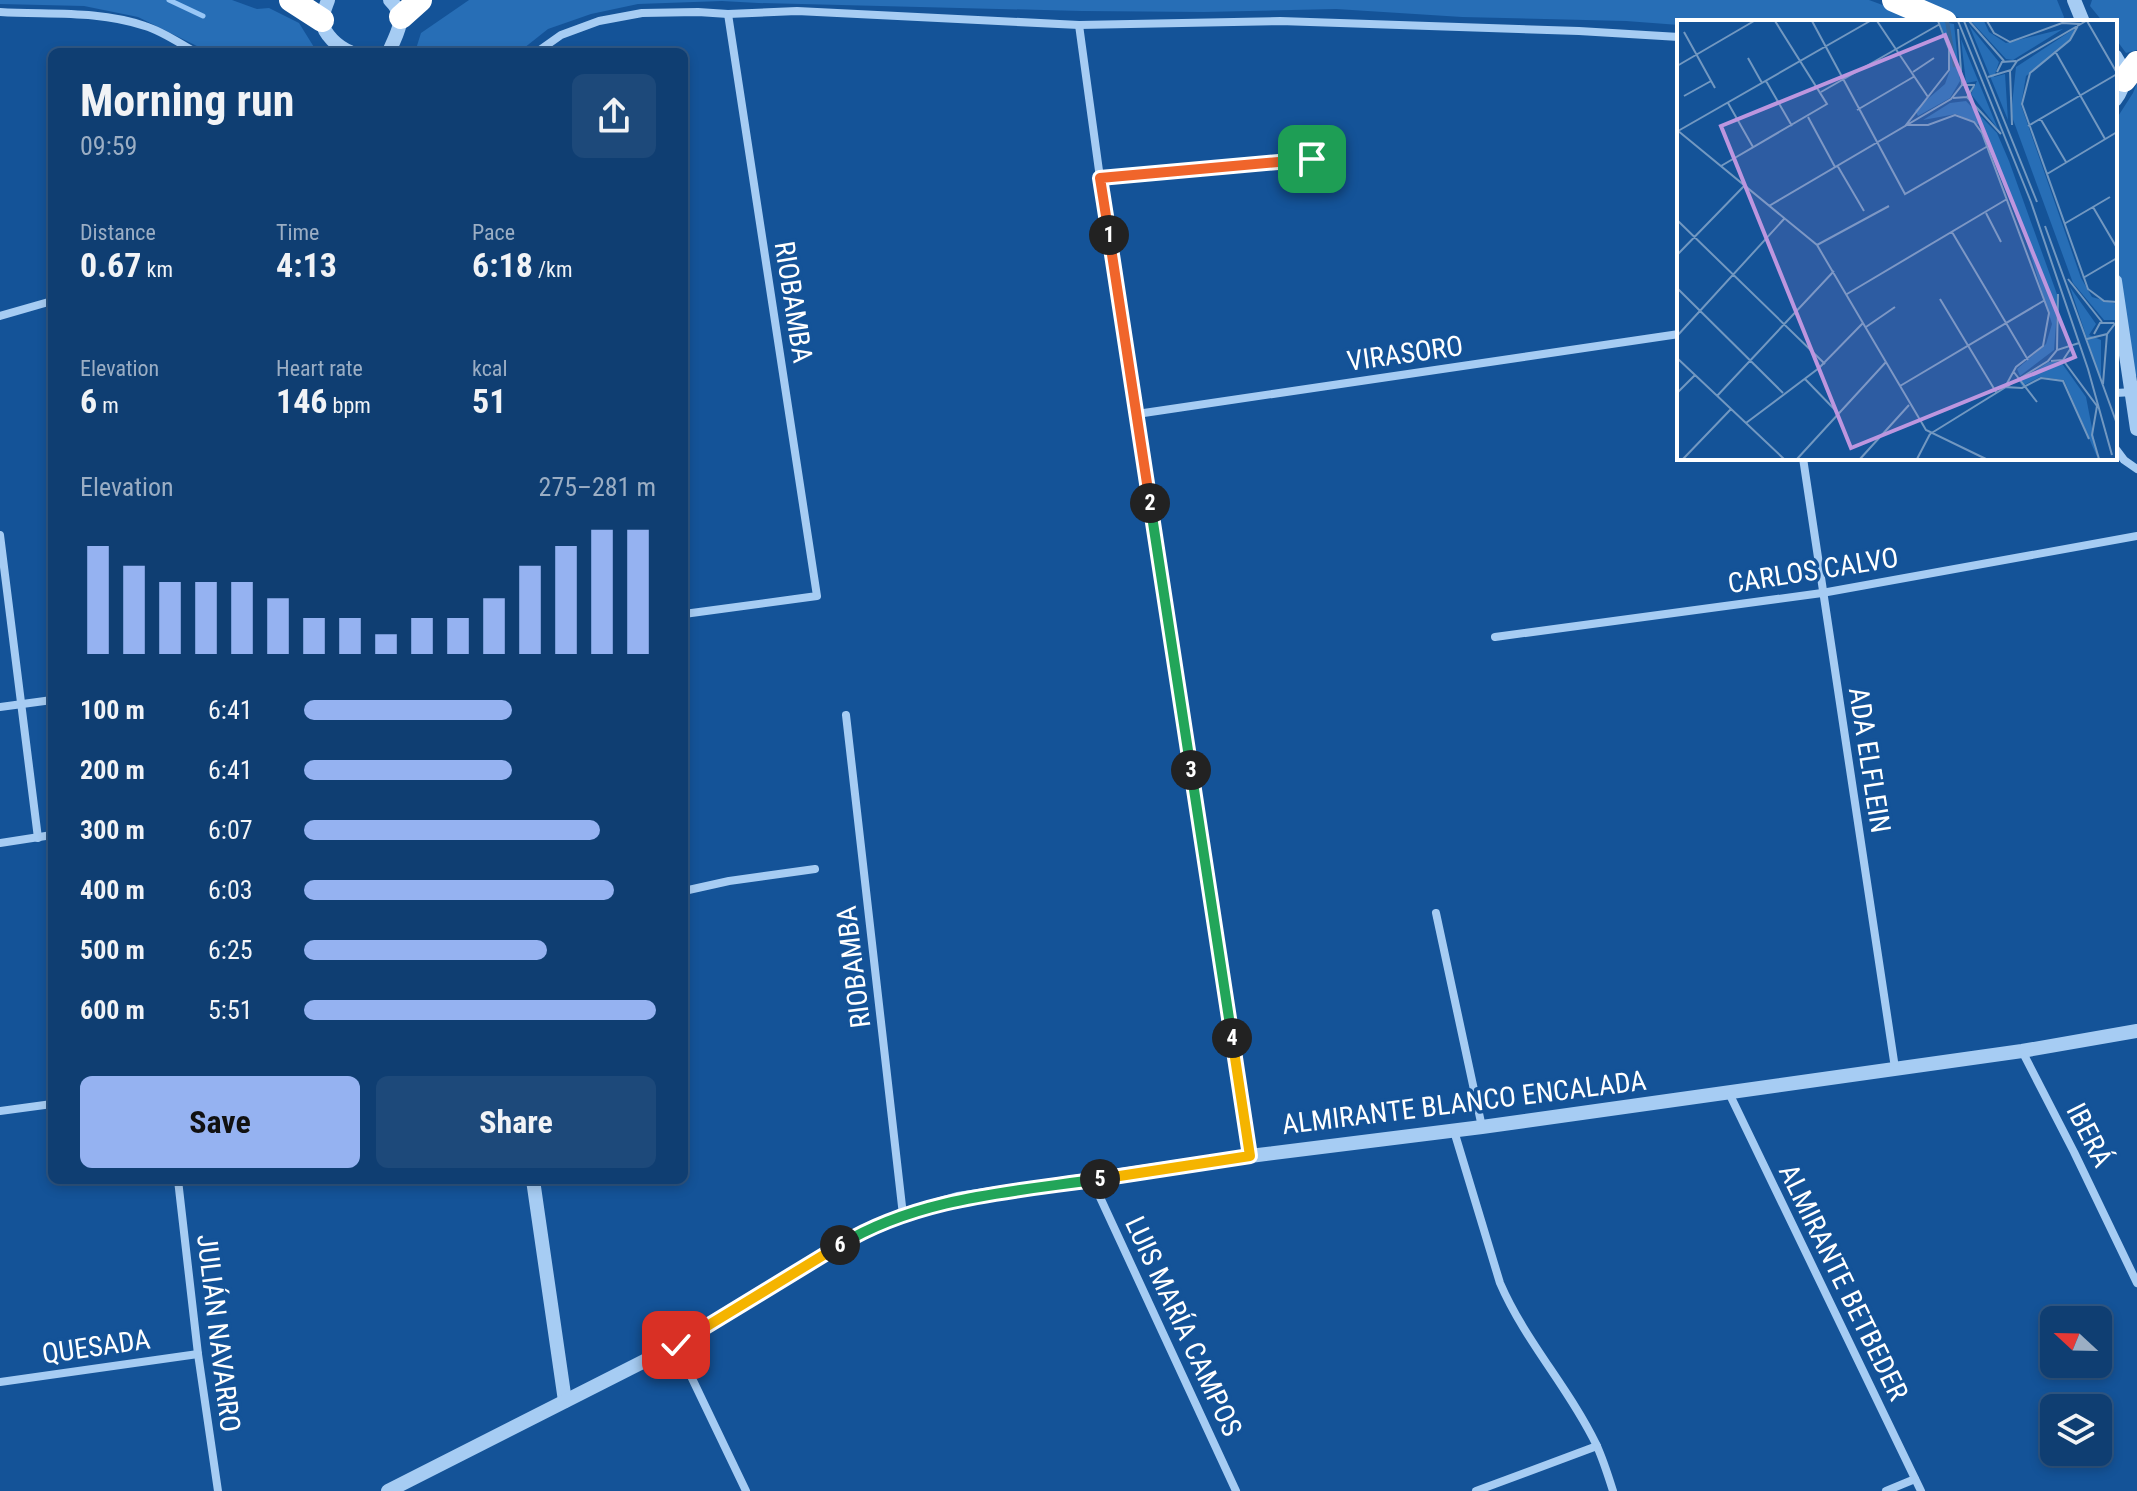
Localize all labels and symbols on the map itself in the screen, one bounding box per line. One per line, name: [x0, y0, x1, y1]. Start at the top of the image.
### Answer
inset map: [1677, 20, 2117, 460]
pin: [1278, 125, 1346, 193]
pin: 1: [1089, 215, 1129, 255]
street label: RIOBAMBA: [768, 239, 819, 365]
street label: VIRASORO: [1345, 329, 1465, 378]
pin: 2: [1130, 483, 1170, 523]
street label: CARLOS CALVO: [1725, 541, 1901, 600]
street label: ADA ELFLEIN: [1842, 685, 1897, 835]
pin: 3: [1171, 750, 1211, 790]
street label: RIOBAMBA: [830, 904, 877, 1030]
pin: 4: [1212, 1018, 1252, 1058]
street label: ALMIRANTE BLANCO ENCALADA: [1280, 1064, 1648, 1141]
street label: IBERÁ: [2060, 1098, 2120, 1173]
pin: 5: [1080, 1159, 1120, 1199]
street label: ALMIRANTE BETBEDER: [1772, 1159, 1915, 1406]
street label: LUIS MARÍA CAMPOS: [1118, 1211, 1249, 1441]
pin: 6: [820, 1225, 860, 1265]
street label: JULIÁN NAVARRO: [190, 1232, 247, 1434]
north arrow: [2040, 1306, 2112, 1378]
pin: [642, 1311, 710, 1379]
street label: QUESADA: [40, 1323, 152, 1370]

